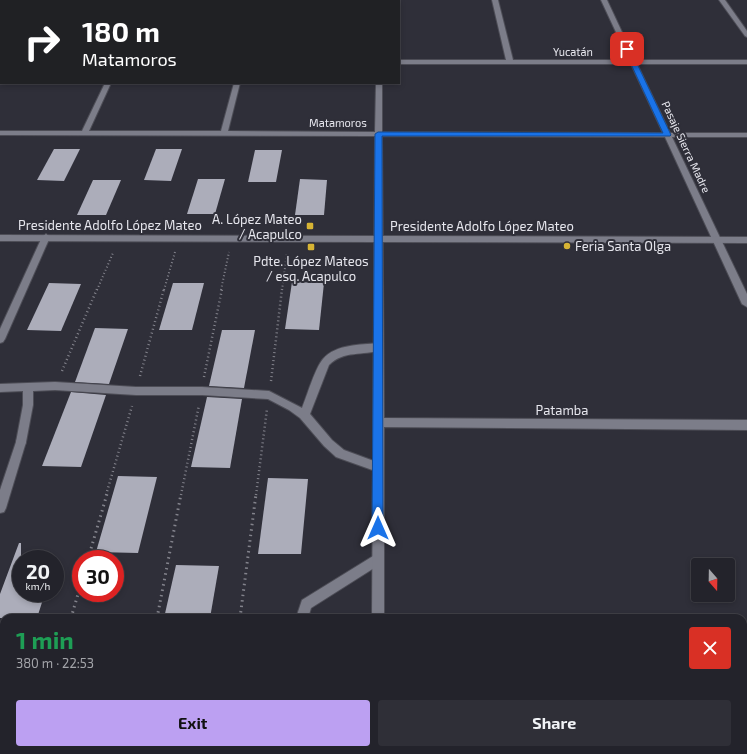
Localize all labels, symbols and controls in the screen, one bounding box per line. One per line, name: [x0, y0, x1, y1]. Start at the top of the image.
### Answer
text: 180 m: [82, 14, 160, 48]
icon: right: [16, 16, 68, 68]
pin: [610, 32, 644, 66]
icon: arrive: [616, 38, 638, 60]
street label: Yucatán: [553, 45, 593, 58]
text: Matamoros: [82, 48, 177, 70]
street label: Pasaje Sierra Madre: [659, 99, 713, 195]
street label: Matamoros: [309, 116, 367, 129]
place label: A. López Mateo / Acapulco: [212, 211, 302, 242]
street label: Presidente Adolfo López Mateo: [18, 217, 202, 233]
street label: Presidente Adolfo López Mateo: [390, 218, 574, 234]
marker: A. López Mateo / Acapulco: [305, 221, 315, 231]
place label: Feria Santa Olga: [575, 238, 671, 254]
marker: Feria Santa Olga: [562, 241, 572, 251]
marker: Pdte. López Mateos / esq. Acapulco: [306, 242, 316, 252]
place label: Pdte. López Mateos / esq. Acapulco: [253, 253, 369, 284]
street label: Patamba: [536, 402, 588, 418]
position arrow: [357, 507, 399, 549]
speed limit sign: 30: [72, 550, 124, 602]
north arrow: [691, 558, 735, 602]
map controls: [691, 558, 735, 602]
text: 20: [26, 559, 50, 583]
text: km/h: [26, 580, 50, 592]
text: 1 min: [16, 625, 74, 654]
button: close: [689, 627, 731, 669]
text: 380 m · 22:53: [16, 655, 94, 671]
button: Exit: [16, 700, 370, 746]
button: Share: [378, 700, 731, 746]

